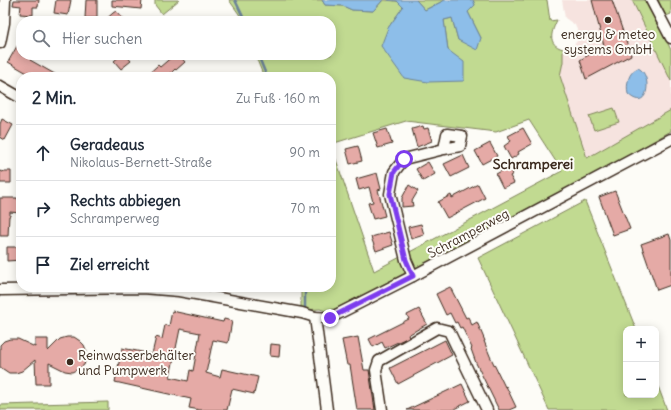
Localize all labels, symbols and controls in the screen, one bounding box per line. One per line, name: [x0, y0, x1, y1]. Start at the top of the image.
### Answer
marker: energy & meteo systems GmbH: [603, 15, 613, 25]
search box: [16, 16, 336, 60]
place label: energy & meteo systems GmbH: [561, 26, 655, 58]
icon: search: [30, 27, 52, 49]
text: Hier suchen: [62, 29, 142, 48]
text: 2 Min.: [32, 87, 76, 109]
text: Zu Fuß · 160 m: [236, 90, 320, 107]
text: Geradeaus: [70, 135, 144, 154]
icon: ahead: [32, 142, 54, 164]
text: 90 m: [289, 144, 320, 161]
route start: [395, 150, 413, 168]
text: Nikolaus-Bernett-Straße: [70, 154, 212, 171]
district label: Schramperei: [493, 155, 573, 173]
text: Rechts abbiegen: [70, 191, 181, 210]
icon: right: [32, 198, 54, 220]
text: 70 m: [291, 200, 320, 217]
street label: Schramperweg: [425, 205, 512, 262]
text: Schramperweg: [70, 210, 160, 227]
icon: arrive: [32, 254, 54, 276]
text: Ziel erreicht: [70, 255, 149, 274]
route end: [321, 309, 339, 327]
map controls: [623, 326, 659, 398]
button: +: [623, 326, 659, 362]
place label: Reinwasserbehälter und Pumpwerk: [78, 347, 194, 379]
marker: Reinwasserbehälter und Pumpwerk: [65, 357, 75, 367]
button: −: [623, 362, 659, 398]

